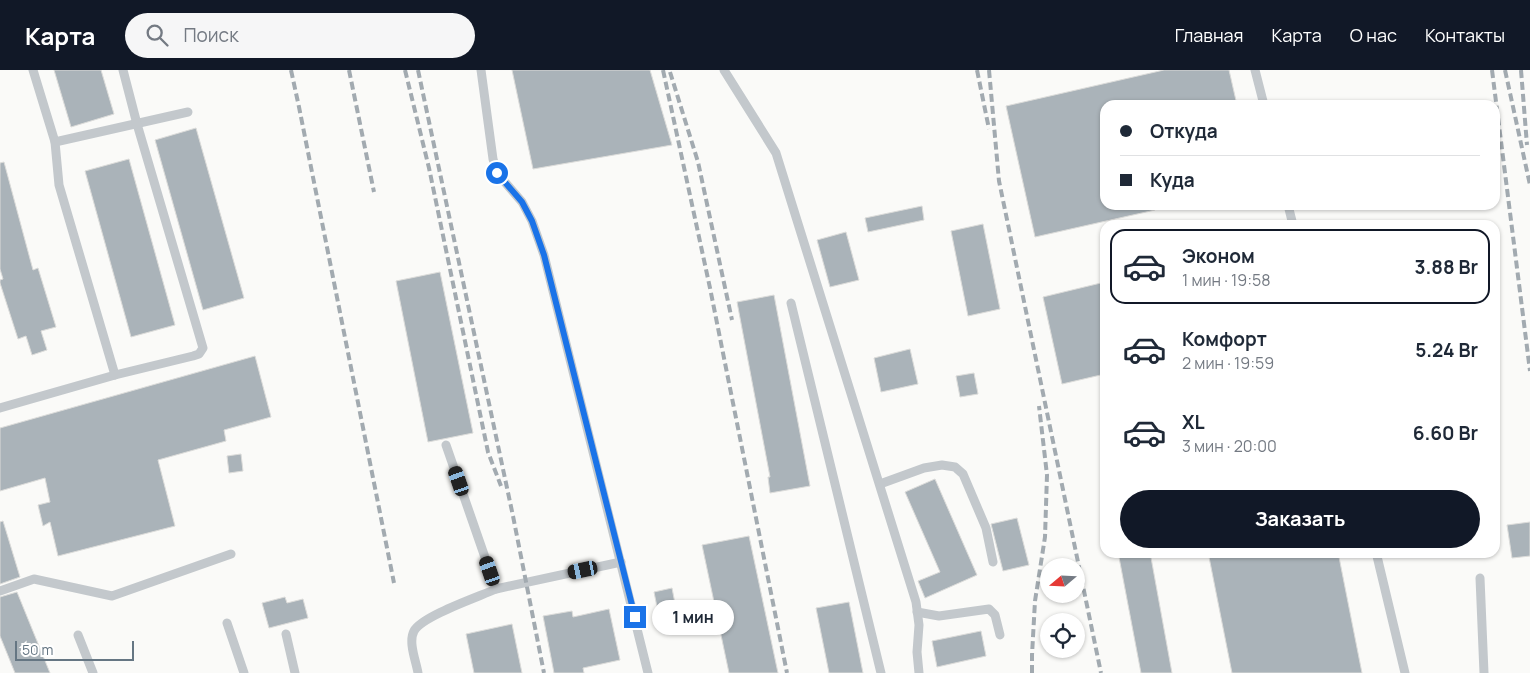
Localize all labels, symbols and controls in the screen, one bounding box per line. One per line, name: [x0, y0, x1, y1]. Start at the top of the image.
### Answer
search box: [125, 13, 475, 58]
text: Карта: [25, 19, 95, 52]
icon: search: [143, 21, 171, 49]
text: Поиск: [183, 22, 239, 48]
text: Главная: [1175, 23, 1244, 47]
text: Карта: [1272, 23, 1322, 47]
text: О нас: [1350, 23, 1397, 47]
text: Контакты: [1425, 23, 1505, 47]
text: Откуда: [1150, 118, 1218, 144]
route start: [486, 162, 508, 184]
text: Куда: [1150, 167, 1195, 193]
text: Эконом: [1182, 243, 1255, 269]
icon: car: [1122, 244, 1167, 289]
text: 3.88 Br: [1415, 254, 1478, 280]
text: 1 мин · 19:58: [1182, 269, 1271, 291]
text: Комфорт: [1182, 326, 1267, 352]
icon: car: [1122, 327, 1167, 372]
text: 5.24 Br: [1415, 337, 1478, 363]
text: 2 мин · 19:59: [1182, 352, 1274, 374]
text: XL: [1182, 409, 1205, 435]
icon: car: [1122, 410, 1167, 455]
text: 6.60 Br: [1413, 420, 1478, 446]
text: 3 мин · 20:00: [1182, 435, 1277, 457]
car: [447, 464, 470, 498]
button: Заказать: [1120, 490, 1480, 548]
car: [478, 554, 501, 588]
north arrow: [1040, 558, 1085, 602]
map controls: [1040, 558, 1085, 658]
car: [566, 560, 599, 580]
callout: 1 мин: [652, 600, 735, 634]
route end: [624, 606, 646, 628]
text: 1 мин: [672, 606, 714, 628]
button: locate: [1040, 613, 1085, 658]
scale bar: [15, 638, 134, 661]
text: 50 m: [22, 640, 53, 659]

